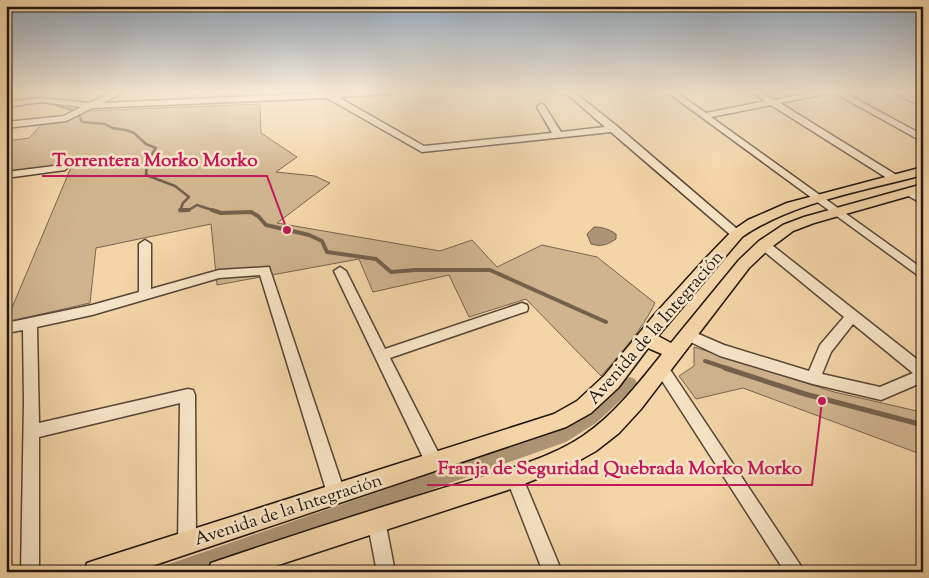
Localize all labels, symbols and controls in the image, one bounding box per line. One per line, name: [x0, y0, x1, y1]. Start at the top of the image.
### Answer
callout: Torrentera Morko Morko: [42, 142, 267, 176]
text: Torrentera Morko Morko: [52, 148, 258, 175]
street label: Avenida de la Integración: [582, 245, 731, 411]
callout: Franja de Seguridad Quebrada Morko Morko: [427, 451, 812, 485]
text: Franja de Seguridad Quebrada Morko Morko: [438, 456, 803, 483]
street label: Avenida de la Integración: [191, 468, 386, 554]

